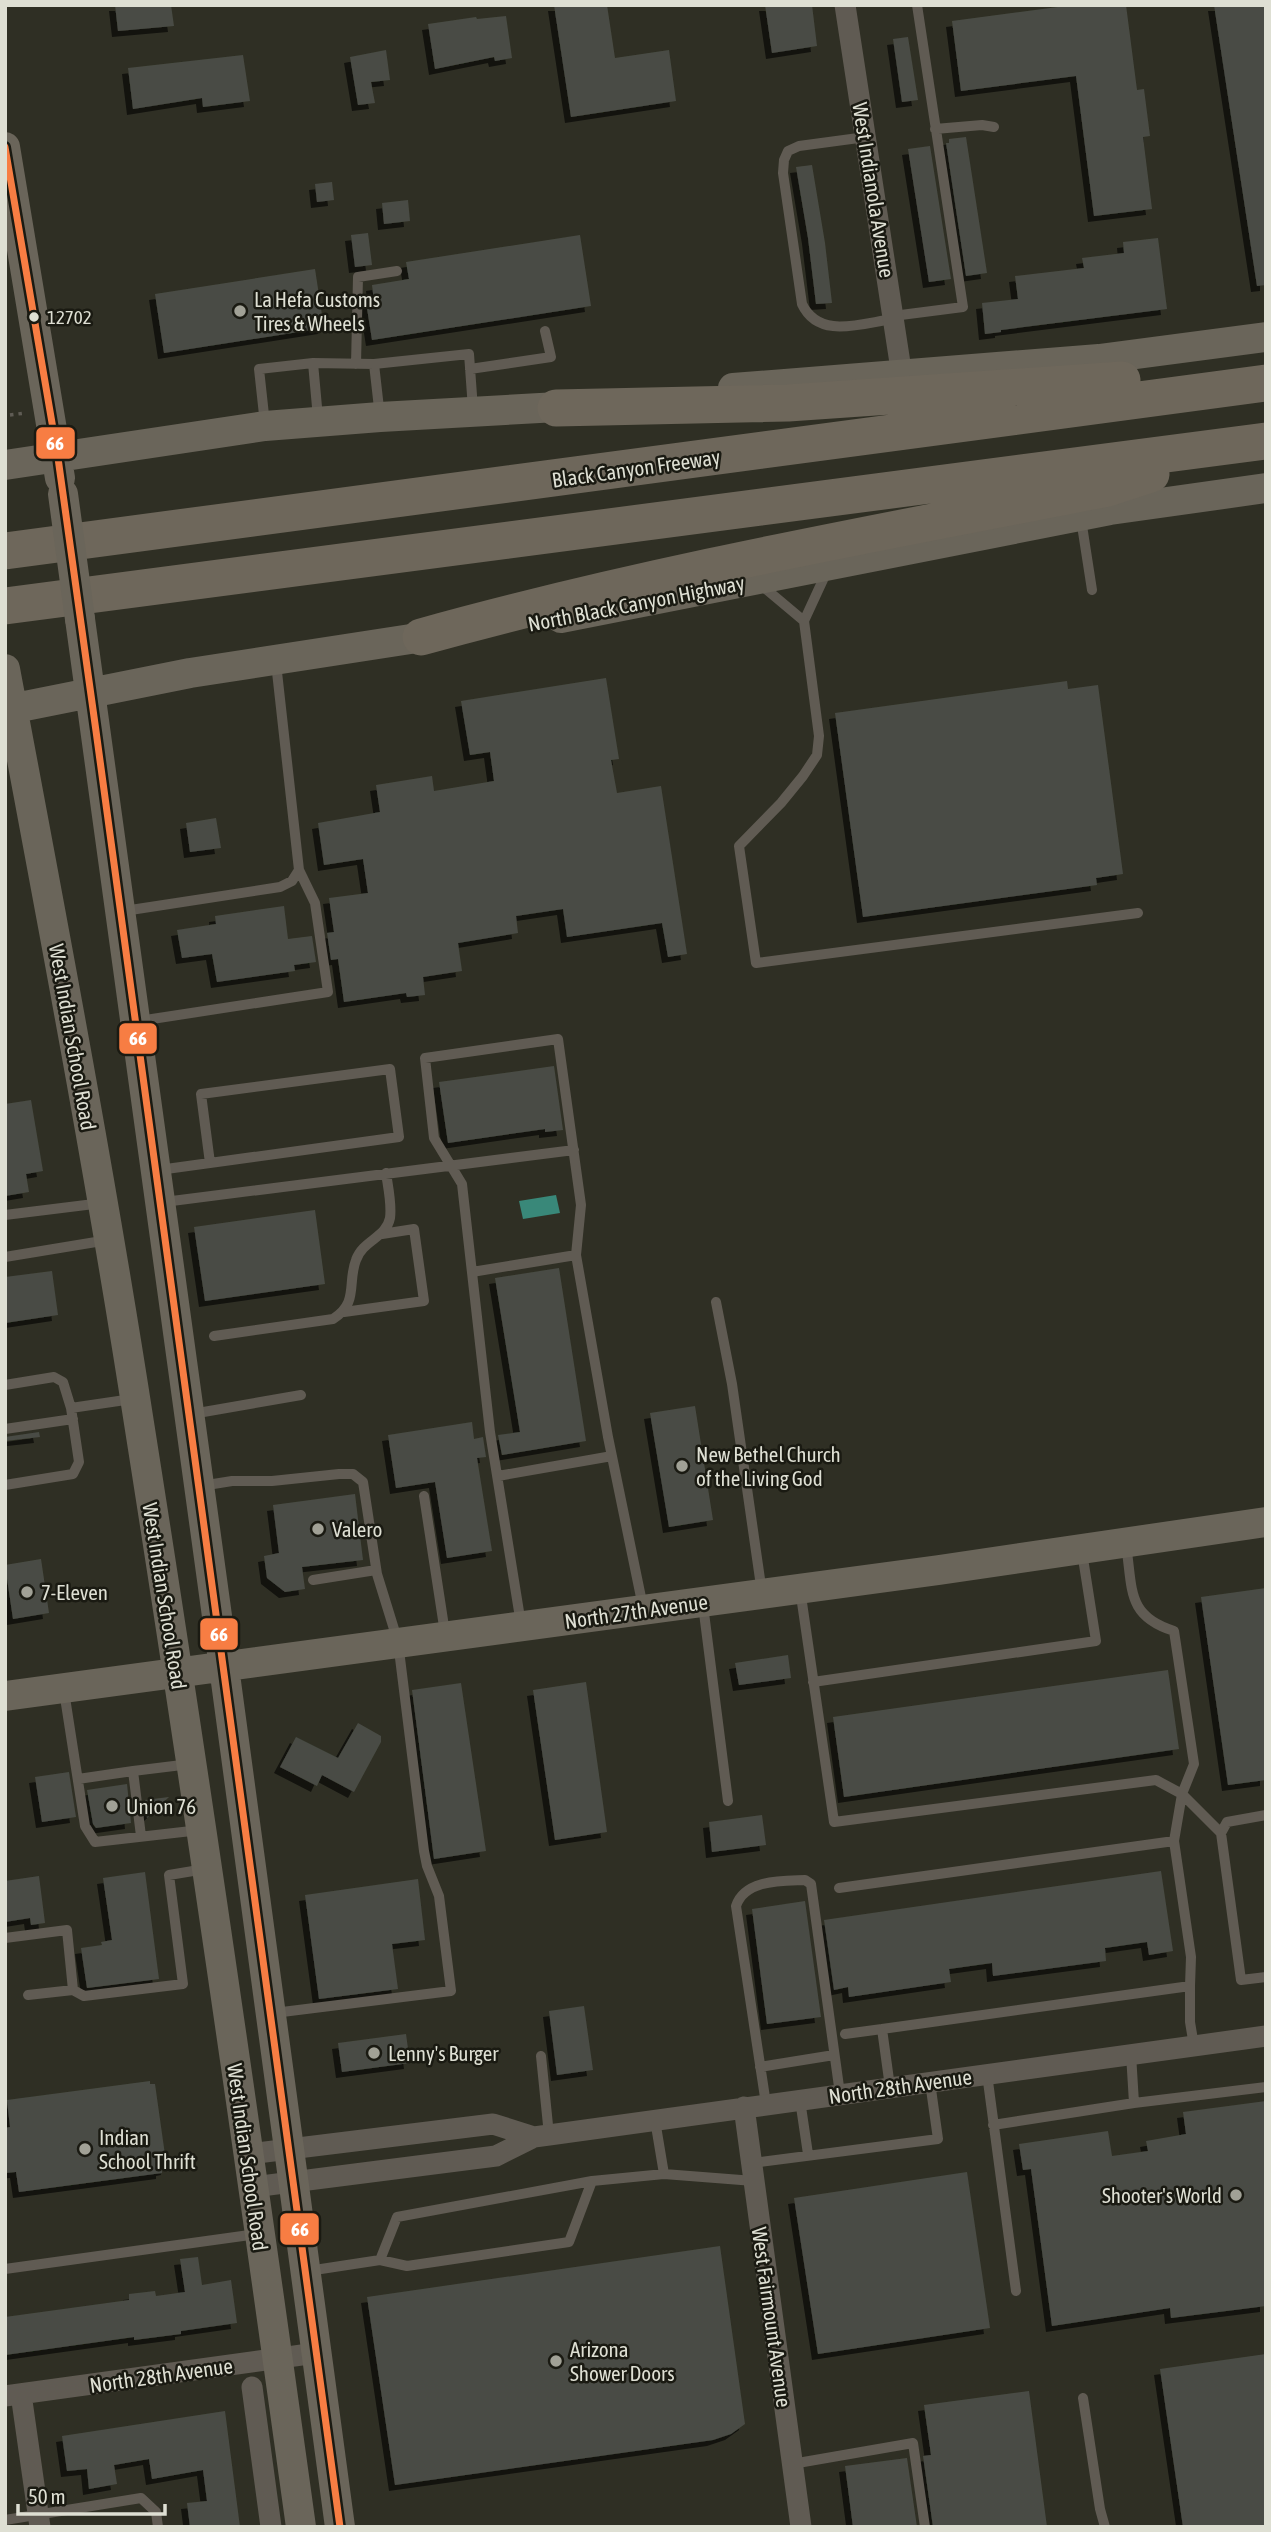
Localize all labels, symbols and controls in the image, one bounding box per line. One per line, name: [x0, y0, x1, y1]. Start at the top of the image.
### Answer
street label: West Indianola Avenue: [848, 101, 900, 279]
place label: La Hefa Customs Tires & Wheels: [254, 287, 380, 335]
marker: La Hefa Customs Tires & Wheels: [232, 303, 248, 319]
place label: 12702: [47, 306, 92, 328]
marker: 12702: [27, 310, 41, 324]
line badge: 66: [35, 426, 76, 460]
text: 66: [46, 432, 64, 454]
street label: Black Canyon Freeway: [550, 444, 722, 492]
street label: North Black Canyon Highway: [526, 570, 747, 636]
street label: West Indian School Road: [45, 942, 101, 1132]
line badge: 66: [118, 1022, 158, 1055]
text: 66: [129, 1027, 147, 1049]
place label: New Bethel Church of the Living God: [696, 1442, 841, 1490]
marker: New Bethel Church of the Living God: [674, 1458, 690, 1474]
street label: West Indian School Road: [138, 1501, 192, 1691]
place label: Valero: [332, 1517, 382, 1541]
marker: Valero: [310, 1521, 326, 1537]
place label: 7-Eleven: [41, 1580, 108, 1604]
marker: 7-Eleven: [19, 1584, 35, 1600]
street label: North 27th Avenue: [563, 1589, 709, 1633]
line badge: 66: [199, 1617, 239, 1651]
text: 66: [210, 1623, 228, 1645]
place label: Union 76: [126, 1794, 196, 1818]
marker: Union 76: [104, 1798, 120, 1814]
place label: Lenny's Burger: [388, 2041, 499, 2065]
marker: Lenny's Burger: [366, 2045, 382, 2061]
street label: West Indian School Road: [223, 2062, 273, 2252]
street label: North 28th Avenue: [827, 2064, 973, 2108]
place label: Indian School Thrift: [99, 2125, 196, 2173]
marker: Indian School Thrift: [77, 2141, 93, 2157]
place label: Shooter's World: [1102, 2183, 1222, 2207]
marker: Shooter's World: [1228, 2187, 1244, 2203]
line badge: 66: [279, 2212, 320, 2246]
text: 66: [291, 2218, 309, 2240]
street label: West Fairmount Avenue: [747, 2225, 797, 2409]
place label: Arizona Shower Doors: [570, 2337, 675, 2385]
street label: North 28th Avenue: [88, 2353, 234, 2397]
marker: Arizona Shower Doors: [548, 2353, 564, 2369]
scale bar: [18, 2472, 164, 2516]
text: 50 m: [28, 2484, 66, 2508]

